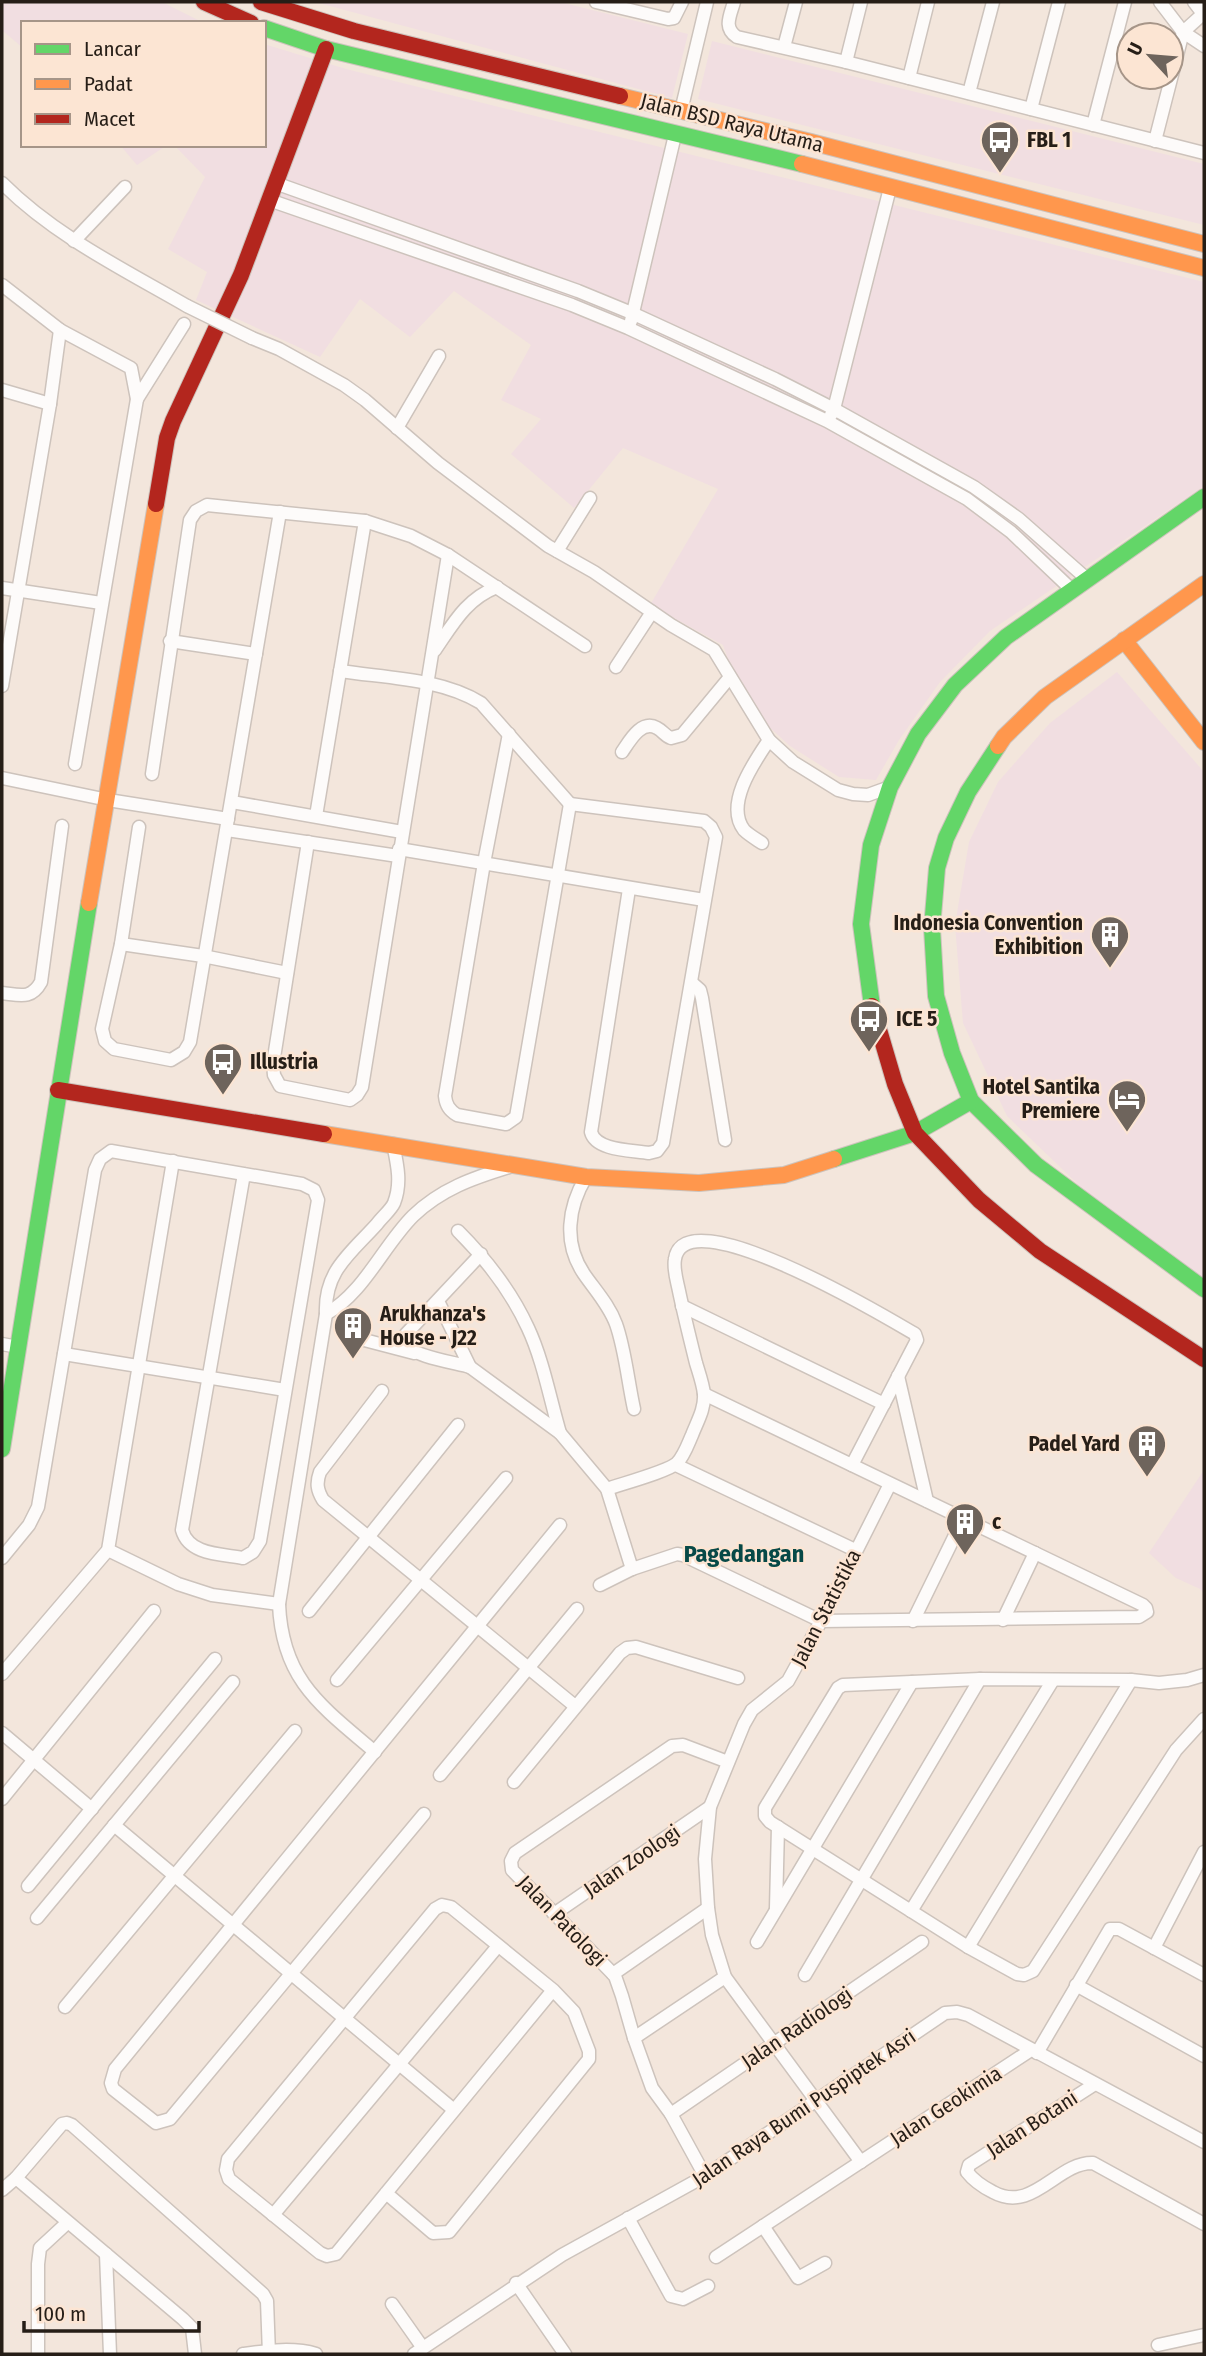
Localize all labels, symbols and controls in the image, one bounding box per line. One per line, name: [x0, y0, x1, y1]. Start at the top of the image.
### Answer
legend: [21, 21, 266, 147]
north arrow: [1115, 21, 1185, 91]
text: Lancar: [84, 36, 142, 62]
text: U: [1122, 39, 1148, 59]
text: Padat: [84, 71, 133, 97]
street label: Jalan BSD Raya Utama: [638, 88, 826, 158]
text: Macet: [84, 106, 135, 132]
bus stop icon: FBL 1: [979, 119, 1021, 174]
place label: FBL 1: [1027, 127, 1071, 153]
place label: Indonesia Convention Exhibition: [894, 910, 1083, 960]
building icon: Indonesia Convention Exhibition: [1089, 914, 1131, 969]
bus stop icon: ICE 5: [848, 998, 890, 1053]
place label: ICE 5: [896, 1006, 937, 1032]
bus stop icon: Illustria: [202, 1041, 244, 1096]
place label: Illustria: [250, 1049, 318, 1075]
place label: Hotel Santika Premiere: [982, 1074, 1100, 1124]
hotel icon: Hotel Santika Premiere: [1106, 1078, 1148, 1133]
place label: Arukhanza's House - J22: [379, 1301, 486, 1351]
building icon: Arukhanza's House - J22: [332, 1305, 374, 1360]
building icon: Padel Yard: [1126, 1423, 1168, 1478]
place label: Padel Yard: [1028, 1431, 1120, 1457]
building icon: c: [944, 1501, 986, 1556]
place label: c: [992, 1509, 1002, 1535]
district label: Pagedangan: [684, 1540, 804, 1568]
street label: Jalan Statistika: [785, 1545, 867, 1671]
street label: Jalan Zoologi: [579, 1819, 685, 1903]
street label: Jalan Patologi: [512, 1870, 612, 1972]
street label: Jalan Radiologi: [737, 1981, 857, 2075]
street label: Jalan Raya Bumi Puspiptek Asri: [687, 2023, 921, 2193]
street label: Jalan Geokimia: [885, 2060, 1007, 2152]
street label: Jalan Botani: [982, 2085, 1082, 2163]
scale bar: [24, 2290, 200, 2334]
text: 100 m: [35, 2301, 86, 2327]

